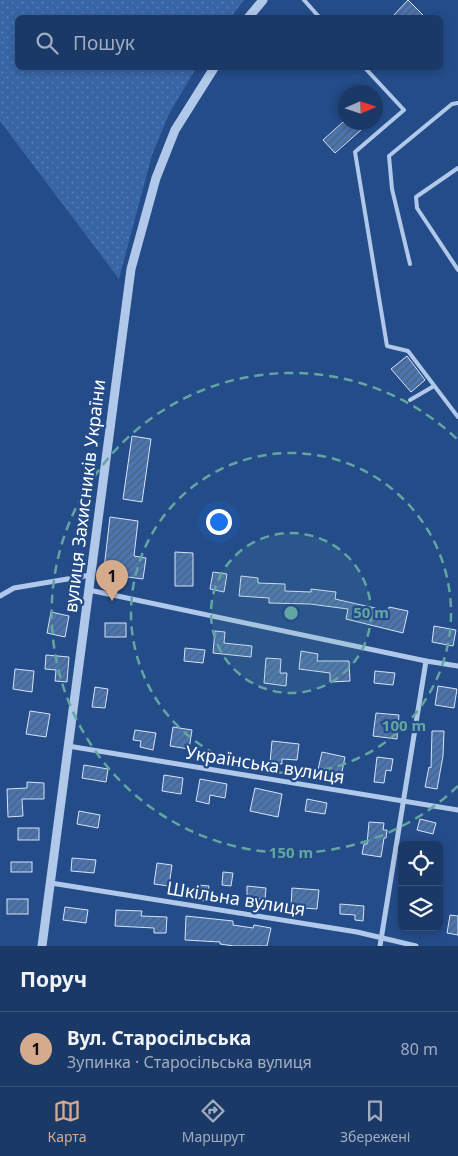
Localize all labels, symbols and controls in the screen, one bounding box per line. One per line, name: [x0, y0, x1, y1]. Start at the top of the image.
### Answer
search box: [15, 15, 443, 70]
icon: search: [33, 29, 61, 57]
text: Пошук: [73, 30, 135, 56]
north arrow: [338, 85, 383, 130]
street label: вулиця Захисників України: [58, 378, 110, 614]
your location: [206, 509, 232, 535]
pin: 1: [96, 560, 128, 601]
text: 50 m: [353, 602, 389, 622]
centre of rings: [282, 604, 300, 622]
text: 100 m: [382, 715, 426, 735]
street label: Українська вулиця: [184, 740, 347, 788]
map controls: [398, 841, 443, 931]
button: locate: [398, 841, 443, 886]
text: 150 m: [269, 842, 313, 862]
street label: Шкільна вулиця: [165, 875, 307, 921]
button: layers: [398, 886, 443, 931]
text: Поруч: [20, 965, 87, 993]
text: Вул. Старосільська: [67, 1025, 251, 1051]
text: 1: [31, 1038, 41, 1060]
text: 80 m: [401, 1038, 438, 1060]
text: Зупинка · Старосільська вулиця: [67, 1051, 312, 1073]
tab: Карта: [48, 1097, 87, 1146]
tab: Маршрут: [182, 1097, 245, 1146]
tab: Збережені: [340, 1097, 410, 1146]

